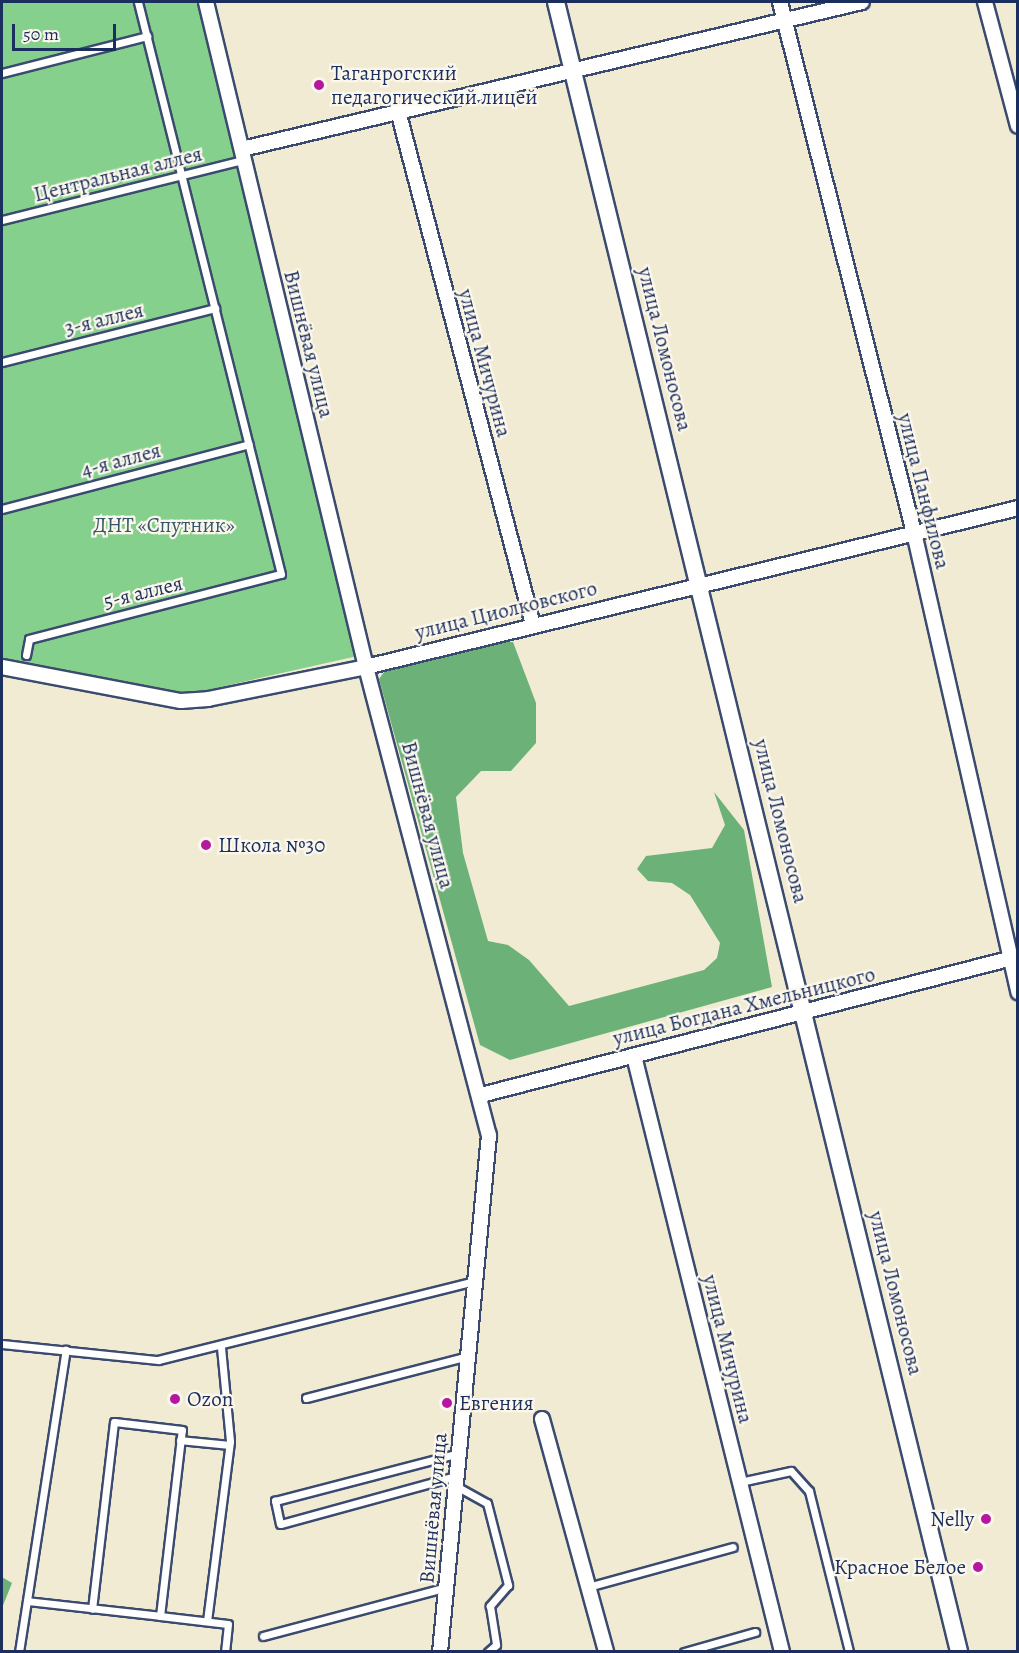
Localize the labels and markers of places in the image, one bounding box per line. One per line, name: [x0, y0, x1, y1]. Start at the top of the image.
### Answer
place label: Таганрогский педагогический лицей: [331, 60, 538, 110]
marker: Таганрогский педагогический лицей: [312, 78, 326, 92]
place label: Школа №30: [218, 832, 325, 858]
marker: Школа №30: [199, 838, 213, 852]
place label: Ozon: [187, 1386, 233, 1412]
place label: Евгения: [459, 1390, 534, 1416]
marker: Ozon: [168, 1392, 182, 1406]
marker: Евгения: [440, 1396, 454, 1410]
place label: Nelly: [930, 1506, 974, 1532]
marker: Nelly: [979, 1512, 993, 1526]
place label: Красное Белое: [834, 1554, 966, 1580]
marker: Красное Белое: [971, 1560, 985, 1574]

